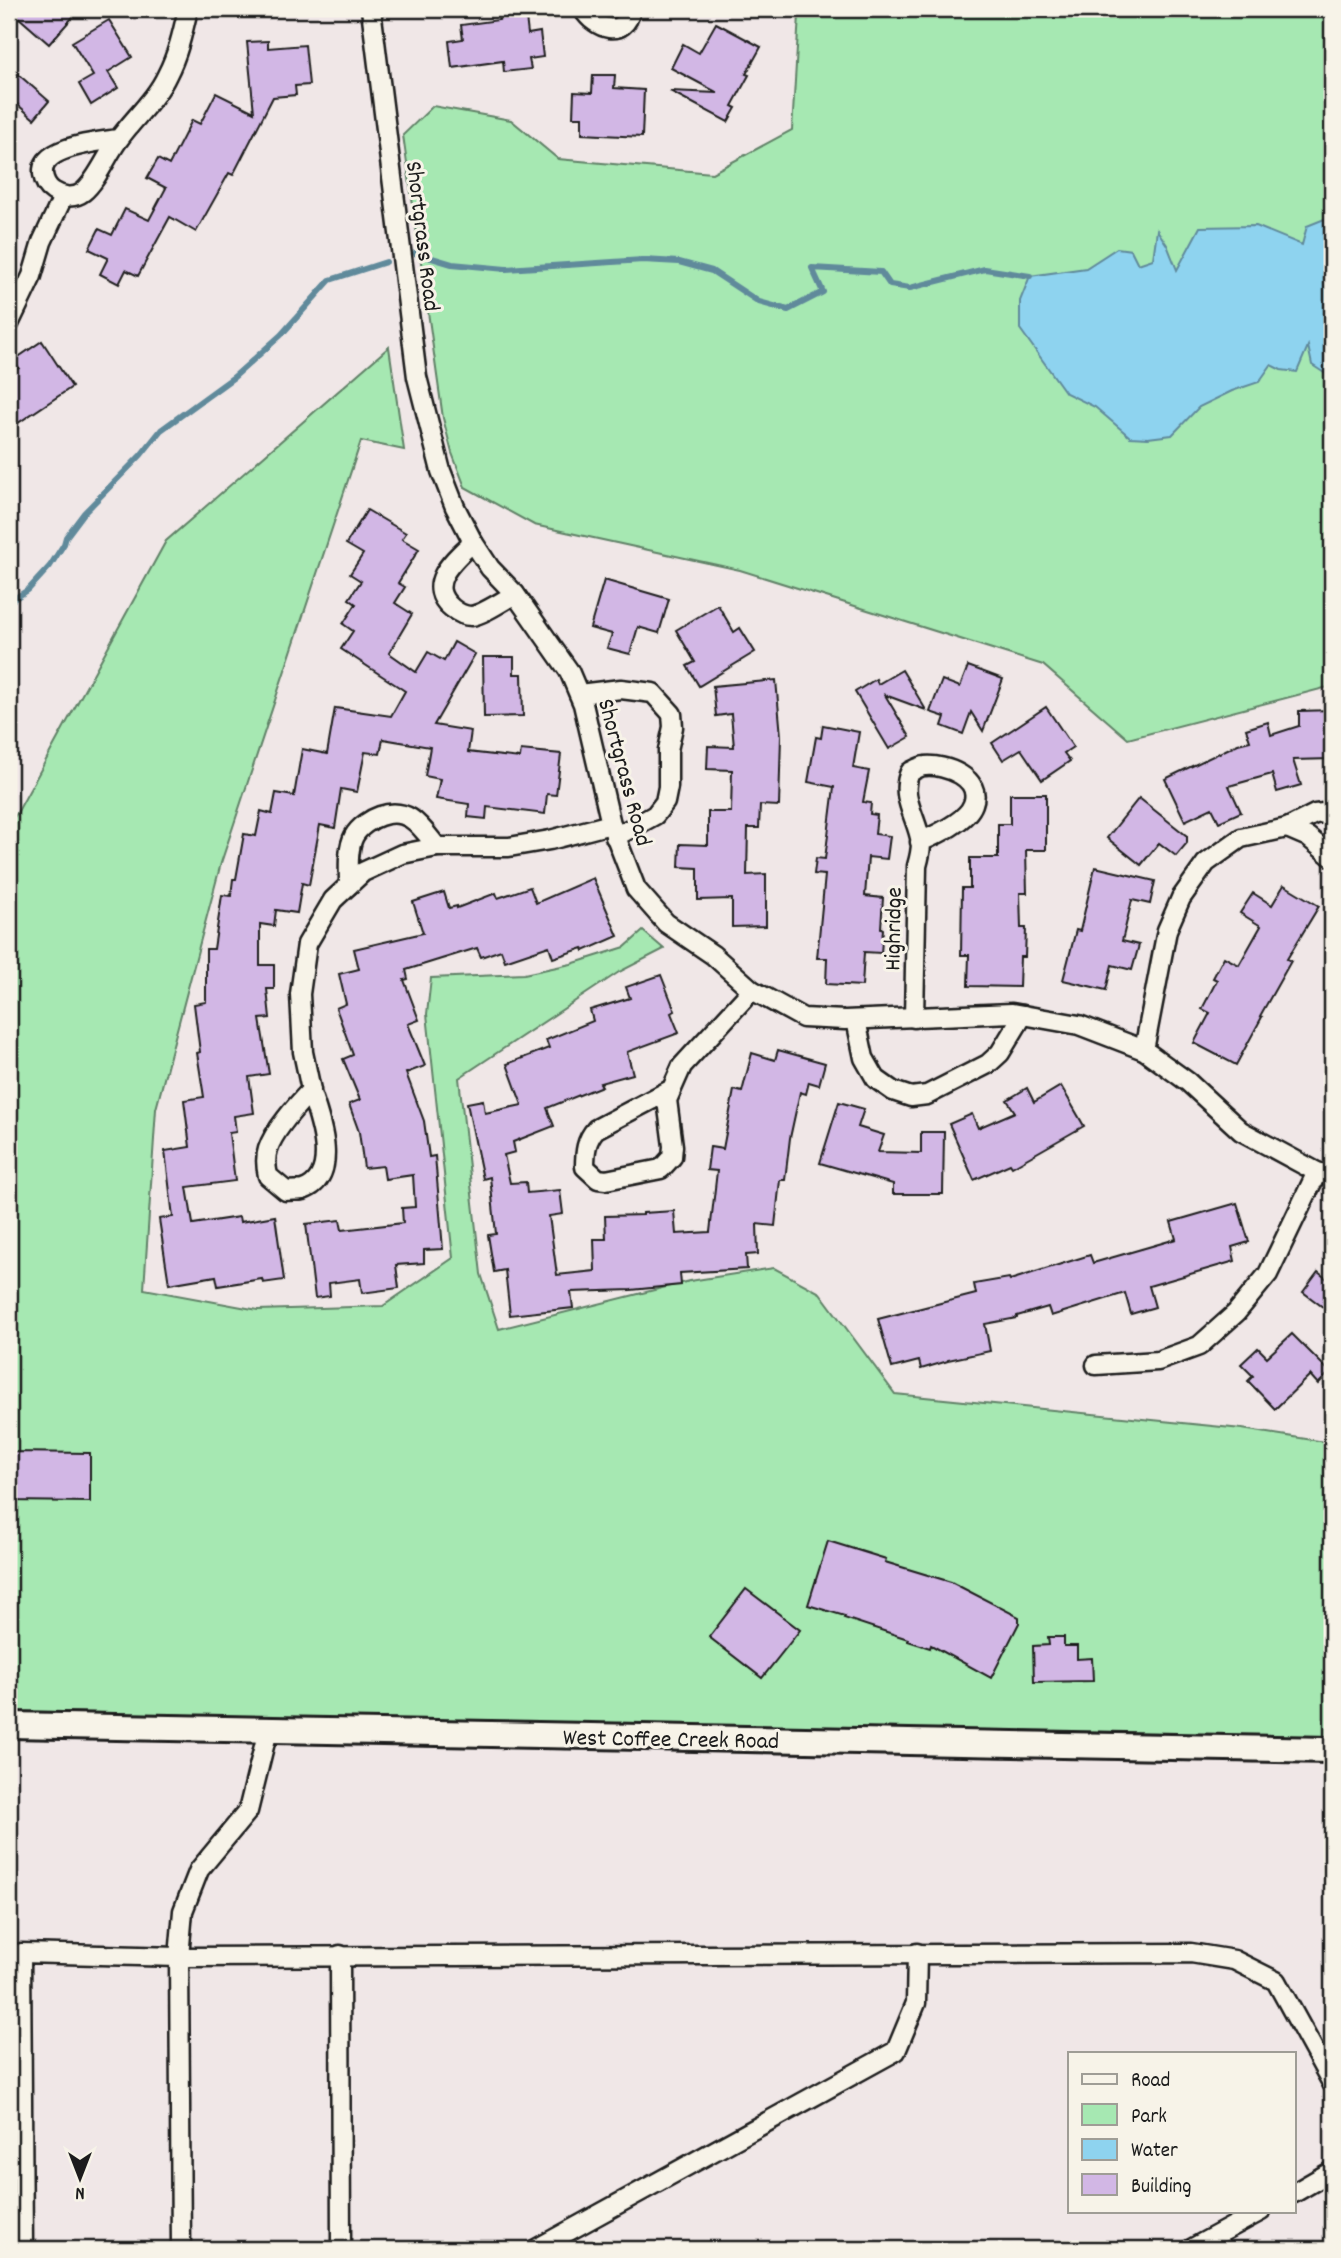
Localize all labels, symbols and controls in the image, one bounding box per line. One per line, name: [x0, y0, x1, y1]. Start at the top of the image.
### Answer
street label: Shortgrass Road: [395, 159, 447, 314]
street label: Shortgrass Road: [587, 695, 659, 850]
street label: Highridge: [877, 887, 913, 971]
street label: West Coffee Creek Road: [563, 1722, 779, 1760]
legend: [1068, 2052, 1296, 2212]
text: Road: [1131, 2067, 1170, 2097]
text: Park: [1131, 2103, 1167, 2133]
text: Water: [1131, 2137, 1178, 2167]
north arrow: [46, 2142, 116, 2212]
text: Building: [1131, 2173, 1191, 2203]
text: N: [75, 2178, 85, 2205]

